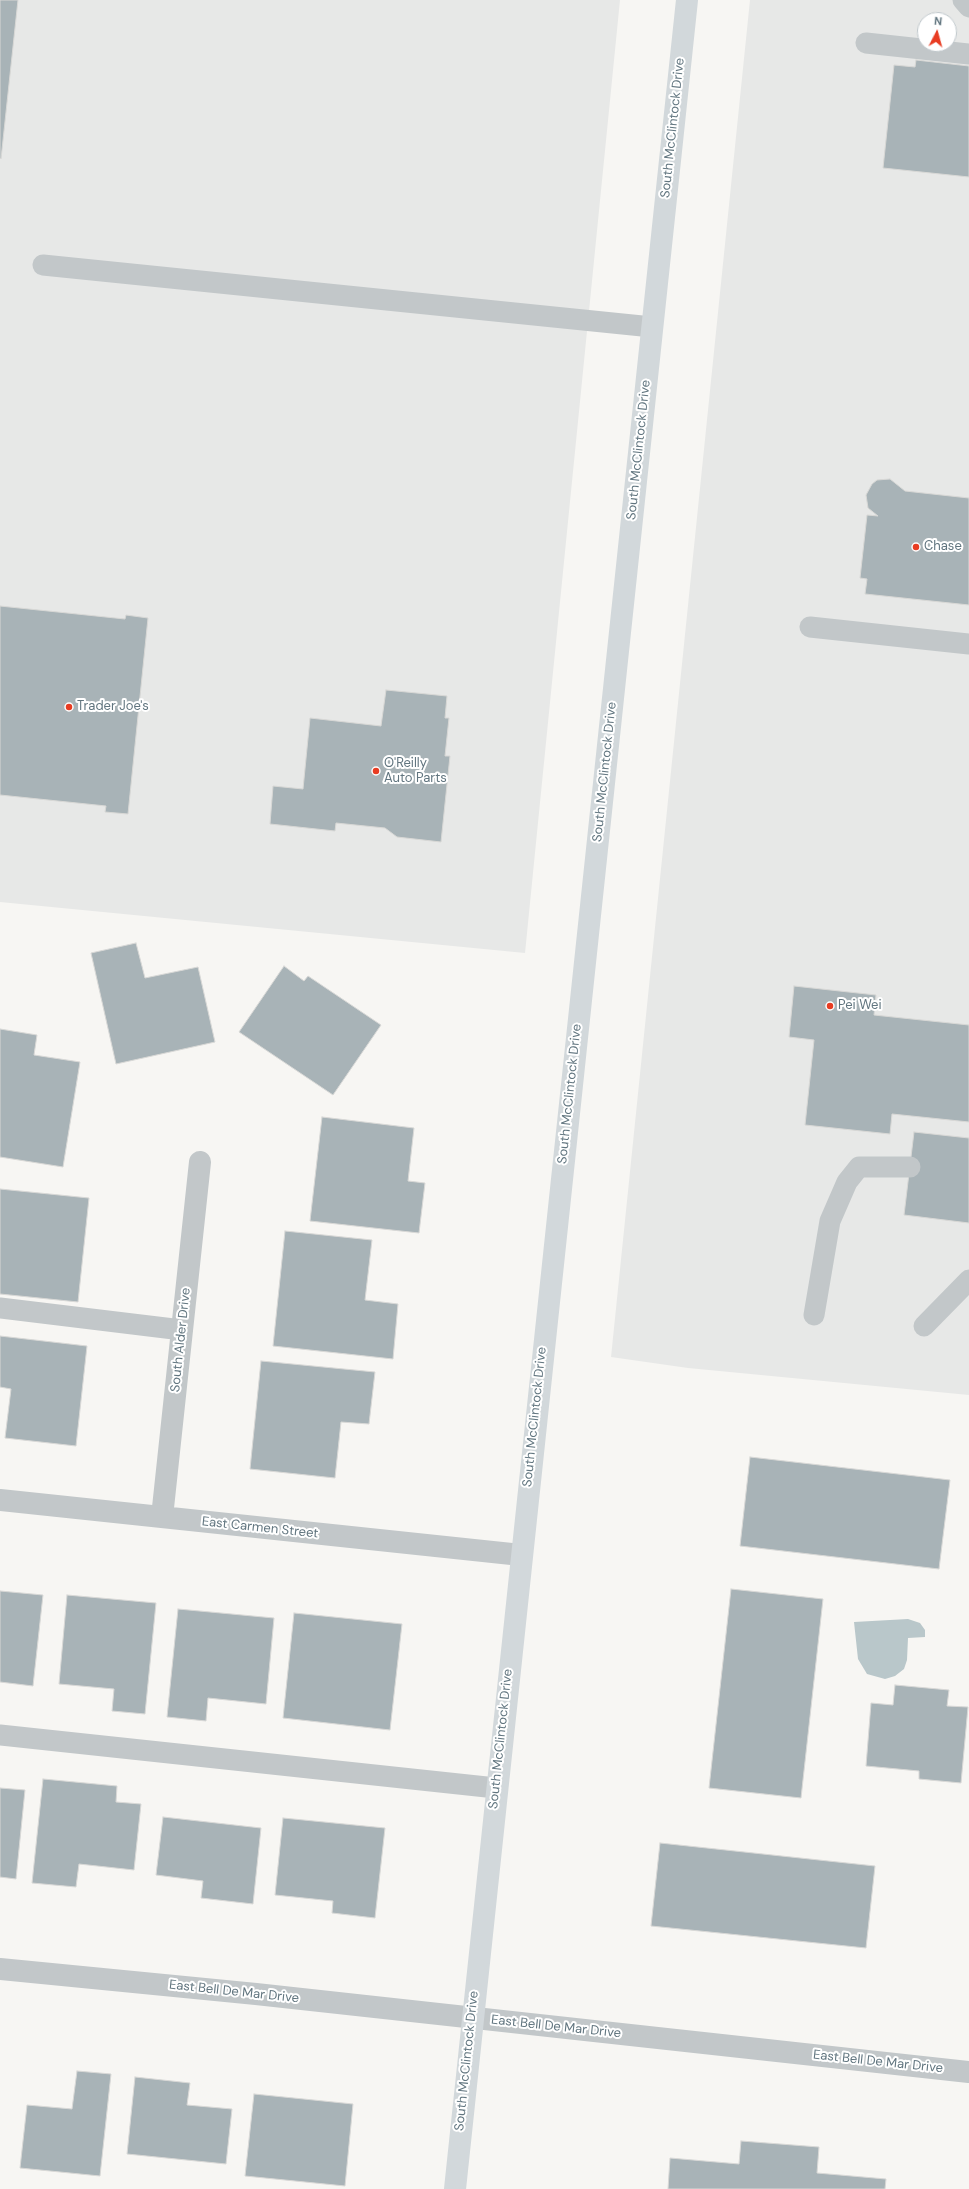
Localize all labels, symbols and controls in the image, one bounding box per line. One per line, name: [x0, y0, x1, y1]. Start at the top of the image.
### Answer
north arrow: [917, 12, 957, 52]
text: N: [933, 14, 943, 28]
street label: South McClintock Drive: [658, 57, 688, 199]
street label: South McClintock Drive: [624, 379, 654, 521]
place label: Chase: [924, 539, 962, 555]
marker: Chase: [911, 542, 921, 552]
place label: Trader Joe's: [77, 699, 149, 715]
street label: South McClintock Drive: [590, 701, 620, 843]
marker: Trader Joe's: [64, 702, 74, 712]
place label: O'Reilly Auto Parts: [384, 756, 447, 787]
marker: O'Reilly Auto Parts: [371, 766, 381, 776]
place label: Pei Wei: [838, 998, 882, 1014]
marker: Pei Wei: [825, 1001, 835, 1011]
street label: South McClintock Drive: [555, 1023, 585, 1165]
street label: South Alder Drive: [168, 1287, 194, 1393]
street label: South McClintock Drive: [520, 1346, 550, 1488]
street label: East Carmen Street: [201, 1514, 319, 1542]
street label: South McClintock Drive: [486, 1668, 516, 1810]
street label: East Bell De Mar Drive: [168, 1977, 300, 2007]
street label: South McClintock Drive: [452, 1990, 482, 2132]
street label: East Bell De Mar Drive: [490, 2012, 622, 2042]
street label: East Bell De Mar Drive: [812, 2047, 944, 2077]

